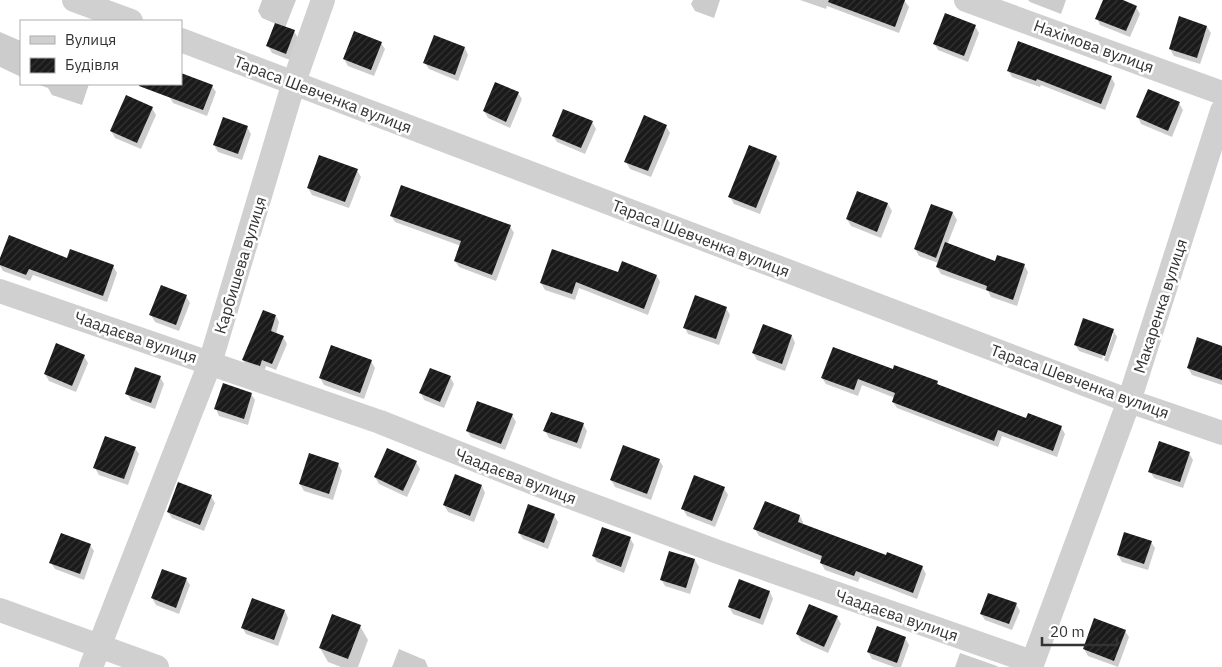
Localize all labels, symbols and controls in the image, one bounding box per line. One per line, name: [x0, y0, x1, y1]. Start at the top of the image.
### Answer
street label: Нахімова вулиця: [1031, 15, 1157, 77]
legend: [20, 20, 182, 85]
text: Вулиця: [65, 30, 116, 49]
street label: Тараса Шевченка вулиця: [231, 51, 415, 137]
text: Будівля: [65, 55, 119, 74]
street label: Карбишева вулиця: [210, 194, 270, 336]
street label: Тараса Шевченка вулиця: [609, 195, 793, 281]
street label: Макаренка вулиця: [1129, 236, 1191, 376]
street label: Чаадаєва вулиця: [72, 307, 200, 367]
street label: Тараса Шевченка вулиця: [988, 339, 1172, 423]
street label: Чаадаєва вулиця: [452, 444, 580, 508]
street label: Чаадаєва вулиця: [833, 585, 961, 645]
scale bar: [1042, 614, 1117, 646]
text: 20 m: [1050, 622, 1085, 641]

